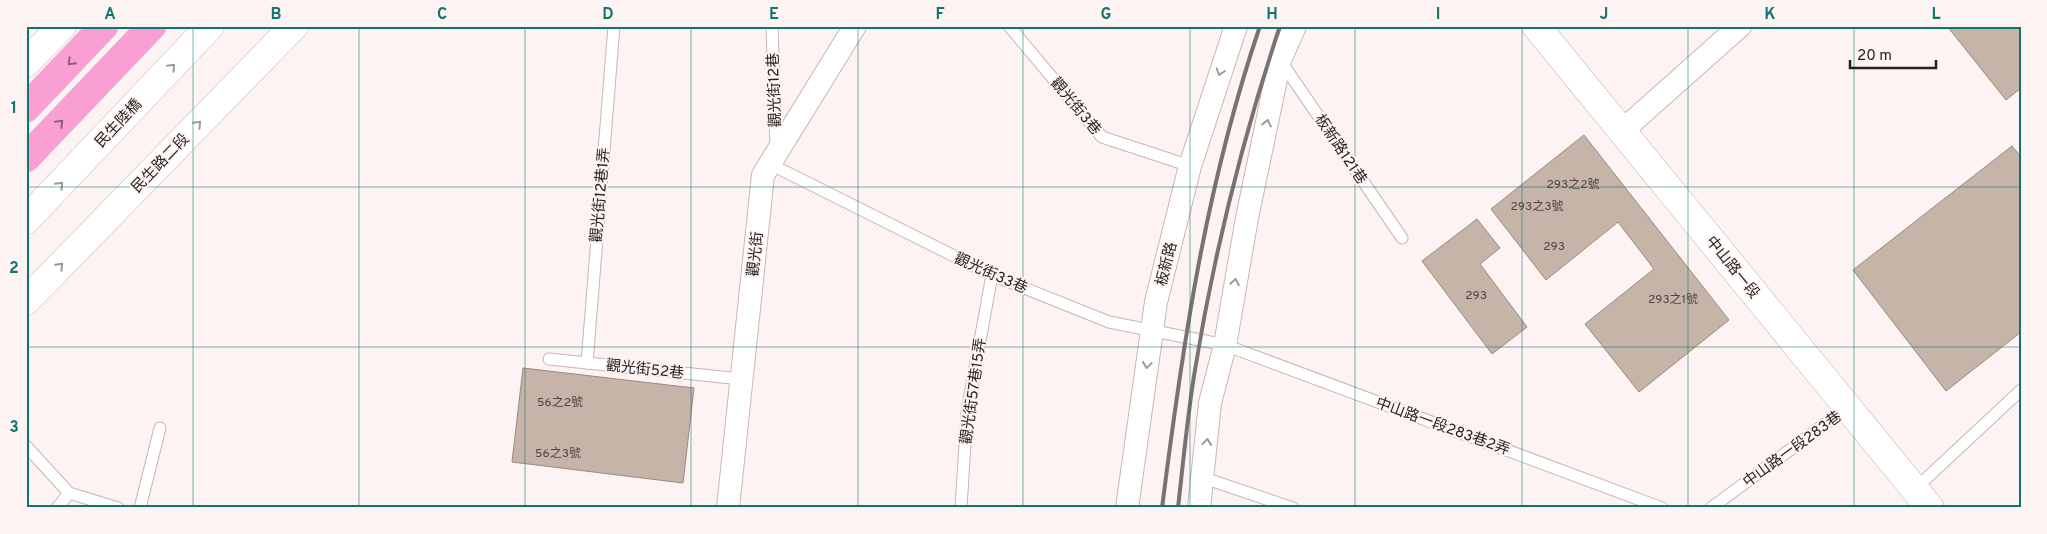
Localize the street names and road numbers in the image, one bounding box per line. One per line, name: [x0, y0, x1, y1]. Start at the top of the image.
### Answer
street label: 觀光街12巷: [765, 52, 786, 128]
street label: 觀光街3巷: [1045, 74, 1104, 140]
street label: 民生陸橋: [92, 96, 147, 152]
street label: 板新路121巷: [1309, 111, 1370, 188]
street label: 民生路二段: [128, 130, 194, 198]
street label: 觀光街12巷1弄: [588, 147, 615, 243]
street label: 觀光街: [745, 231, 768, 278]
street label: 中山路一段: [1701, 233, 1763, 303]
street label: 板新路: [1153, 240, 1182, 289]
street label: 觀光街33巷: [951, 250, 1030, 299]
street label: 觀光街57巷15弄: [958, 337, 991, 445]
street label: 觀光街52巷: [605, 357, 685, 384]
street label: 中山路一段283巷2弄: [1373, 394, 1512, 461]
street label: 中山路一段283巷: [1740, 408, 1846, 492]

